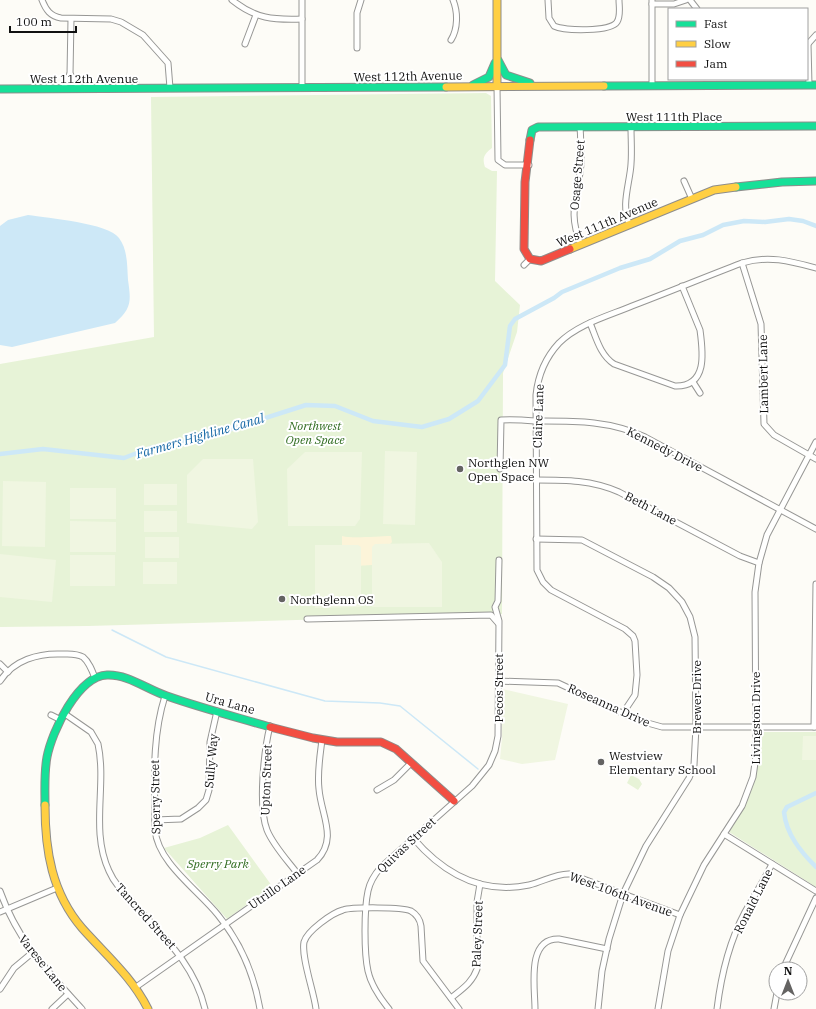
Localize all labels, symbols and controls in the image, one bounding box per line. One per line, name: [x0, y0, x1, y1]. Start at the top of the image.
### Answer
scale bar: [10, 8, 76, 34]
legend: [668, 8, 808, 80]
text: 100 m: [16, 14, 52, 29]
text: Fast: [704, 16, 728, 31]
text: Slow: [704, 36, 731, 51]
text: Jam: [704, 56, 728, 71]
street label: West 112th Avenue: [354, 68, 462, 84]
street label: West 112th Avenue: [30, 71, 138, 86]
street label: West 111th Place: [626, 109, 722, 124]
street label: Osage Street: [566, 139, 588, 211]
street label: West 111th Avenue: [554, 194, 660, 250]
street label: Lambert Lane: [755, 334, 771, 414]
street label: Claire Lane: [529, 384, 547, 448]
water label: Farmers Highline Canal: [133, 409, 266, 463]
park label: Northwest Open Space: [286, 418, 345, 447]
street label: Kennedy Drive: [624, 423, 706, 475]
place label: Northglen NW Open Space: [468, 455, 550, 484]
marker: Northglen NW Open Space: [455, 464, 465, 474]
street label: Beth Lane: [622, 488, 680, 528]
place label: Northglenn OS: [290, 592, 374, 607]
marker: Northglenn OS: [277, 594, 287, 604]
street label: Pecos Street: [491, 654, 506, 722]
street label: Brewer Drive: [689, 660, 704, 734]
street label: Livingston Drive: [748, 672, 763, 764]
street label: Roseanna Drive: [565, 680, 653, 730]
street label: Ura Lane: [203, 689, 257, 717]
street label: Sully Way: [201, 733, 221, 789]
street label: Upton Street: [257, 744, 275, 816]
place label: Westview Elementary School: [609, 748, 716, 777]
marker: Westview Elementary School: [596, 757, 606, 767]
street label: Sperry Street: [147, 759, 163, 835]
street label: Quivas Street: [373, 814, 439, 876]
park label: Sperry Park: [186, 856, 250, 871]
street label: Utrillo Lane: [245, 862, 309, 912]
street label: Ronald Lane: [730, 866, 776, 936]
street label: West 106th Avenue: [567, 868, 675, 920]
street label: Tancred Street: [113, 880, 179, 952]
street label: Paley Street: [468, 900, 486, 968]
street label: Varese Lane: [16, 932, 70, 994]
north arrow: [768, 961, 808, 1001]
text: N: [784, 964, 793, 978]

